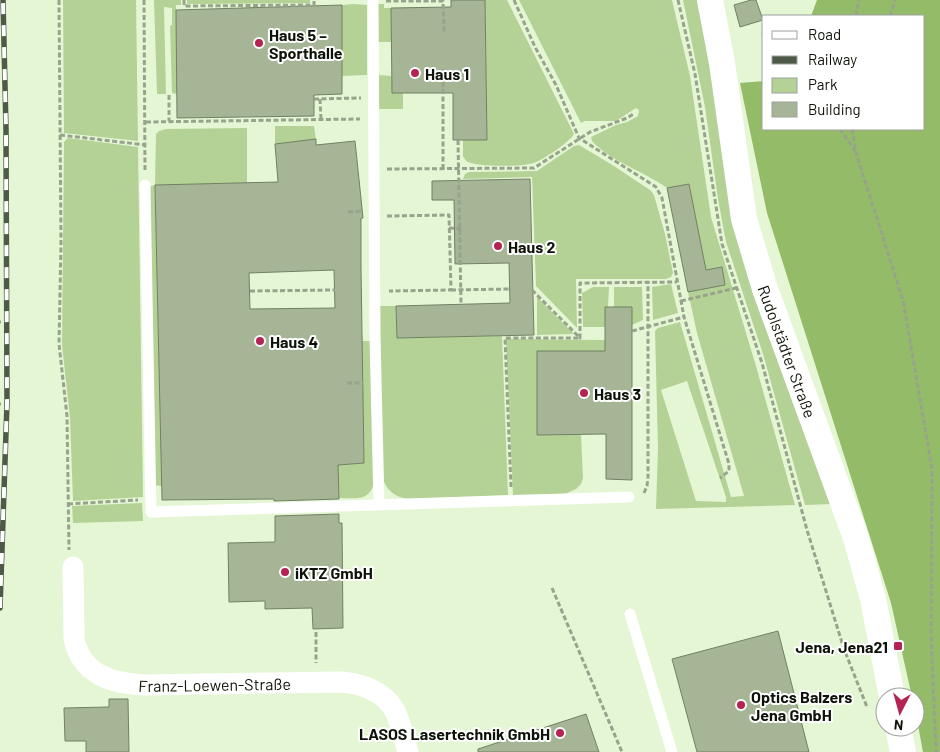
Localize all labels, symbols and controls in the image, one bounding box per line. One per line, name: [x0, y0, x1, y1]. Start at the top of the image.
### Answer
legend: [762, 15, 925, 130]
place label: Haus 5 – Sporthalle: [269, 25, 343, 62]
text: Road: [808, 25, 841, 43]
marker: Haus 5 – Sporthalle: [253, 37, 265, 49]
text: Railway: [808, 50, 857, 68]
place label: Haus 1: [425, 64, 469, 83]
marker: Haus 1: [409, 67, 421, 79]
text: Park: [808, 75, 838, 93]
text: Building: [808, 100, 861, 118]
place label: Haus 2: [508, 237, 555, 256]
marker: Haus 2: [492, 240, 504, 252]
street label: Rudolstädter Straße: [755, 282, 821, 420]
place label: Haus 4: [270, 332, 318, 351]
marker: Haus 4: [254, 335, 266, 347]
place label: Haus 3: [594, 384, 641, 403]
marker: Haus 3: [578, 387, 590, 399]
place label: iKTZ GmbH: [295, 563, 373, 582]
marker: iKTZ GmbH: [279, 566, 291, 578]
place label: Jena, Jena21: [796, 637, 888, 656]
marker: Jena, Jena21: [892, 640, 904, 652]
street label: Franz-Loewen-Straße: [138, 673, 291, 695]
place label: Optics Balzers Jena GmbH: [751, 687, 852, 724]
north arrow: [875, 687, 925, 737]
marker: Optics Balzers Jena GmbH: [735, 699, 747, 711]
text: N: [893, 716, 904, 734]
place label: LASOS Lasertechnik GmbH: [359, 724, 550, 743]
marker: LASOS Lasertechnik GmbH: [554, 727, 566, 739]

